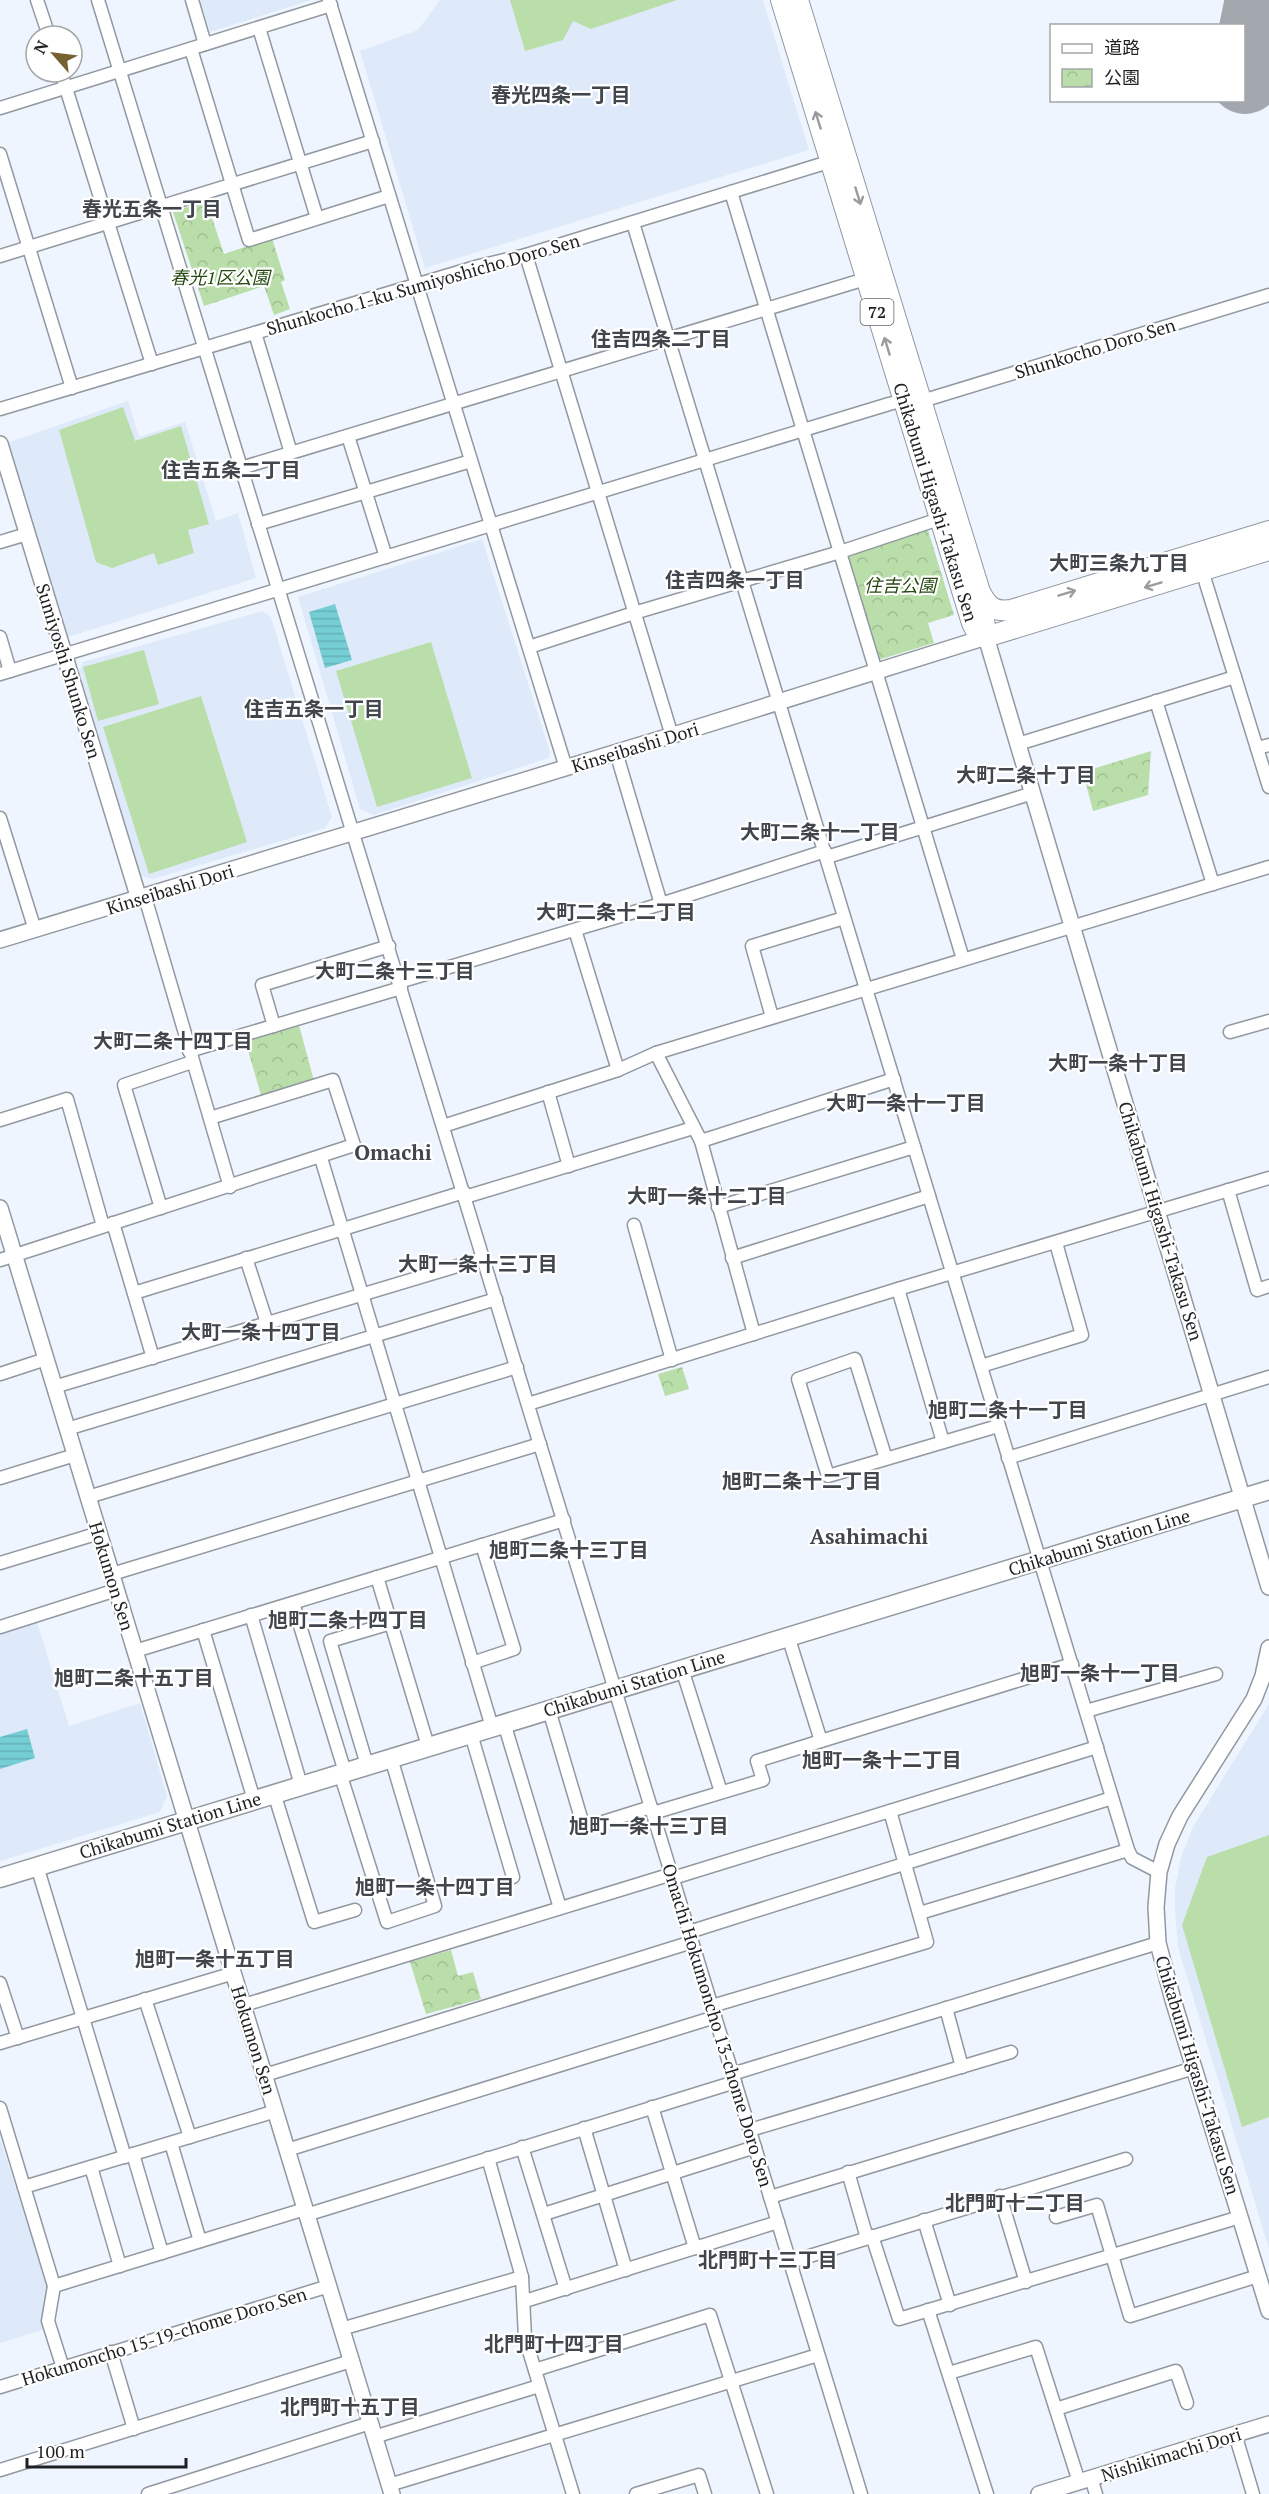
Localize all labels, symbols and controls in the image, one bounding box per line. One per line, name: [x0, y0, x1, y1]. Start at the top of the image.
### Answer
north arrow: [24, 24, 84, 84]
legend: [1050, 24, 1245, 102]
text: 道路: [1104, 35, 1140, 59]
text: N: [28, 36, 53, 57]
text: 公園: [1104, 65, 1140, 89]
district label: 春光四条一丁目: [491, 81, 631, 108]
one-way arrow: [812, 111, 823, 130]
one-way arrow: [853, 186, 864, 205]
district label: 春光五条一丁目: [82, 195, 222, 222]
street label: Shunkocho 1-ku Sumiyoshicho Doro Sen: [264, 228, 583, 340]
park label: 春光1区公園: [170, 265, 273, 289]
road number: 72: [860, 299, 894, 325]
street label: Shunkocho Doro Sen: [1012, 312, 1179, 384]
district label: 住吉四条二丁目: [591, 325, 731, 352]
one-way arrow: [881, 337, 892, 356]
street label: Chikabumi Higashi-Takasu Sen: [888, 380, 984, 625]
district label: 住吉五条二丁目: [161, 456, 301, 483]
district label: 大町三条九丁目: [1049, 549, 1189, 576]
district label: 住吉四条一丁目: [665, 566, 805, 593]
park label: 住吉公園: [864, 573, 939, 597]
one-way arrow: [1144, 580, 1163, 591]
street label: Sumiyoshi Shunko Sen: [31, 581, 107, 762]
one-way arrow: [1057, 587, 1076, 598]
district label: 住吉五条一丁目: [244, 695, 384, 722]
street label: Kinseibashi Dori: [568, 716, 702, 778]
district label: 大町二条十丁目: [956, 761, 1096, 788]
district label: 大町二条十一丁目: [740, 818, 900, 845]
street label: Kinseibashi Dori: [103, 858, 237, 920]
district label: 大町二条十二丁目: [536, 898, 696, 925]
district label: 大町二条十三丁目: [315, 957, 475, 984]
district label: 大町二条十四丁目: [93, 1027, 253, 1054]
district label: 大町一条十丁目: [1048, 1049, 1188, 1076]
district label: 大町一条十一丁目: [826, 1089, 986, 1116]
street label: Chikabumi Higashi-Takasu Sen: [1113, 1099, 1209, 1344]
district label: Omachi: [354, 1138, 432, 1166]
district label: 大町一条十二丁目: [627, 1182, 787, 1209]
district label: 大町一条十三丁目: [398, 1250, 558, 1277]
district label: 大町一条十四丁目: [181, 1318, 341, 1345]
district label: 旭町二条十一丁目: [928, 1396, 1088, 1423]
district label: 旭町二条十二丁目: [722, 1467, 882, 1494]
street label: Chikabumi Station Line: [1005, 1503, 1193, 1581]
street label: Hokumon Sen: [84, 1519, 140, 1634]
district label: Asahimachi: [810, 1522, 928, 1550]
district label: 旭町二条十三丁目: [489, 1536, 649, 1563]
district label: 旭町二条十四丁目: [268, 1606, 428, 1633]
street label: Chikabumi Station Line: [540, 1644, 728, 1722]
district label: 旭町一条十一丁目: [1020, 1659, 1180, 1686]
district label: 旭町二条十五丁目: [54, 1664, 214, 1691]
district label: 旭町一条十二丁目: [802, 1746, 962, 1773]
street label: Chikabumi Station Line: [76, 1786, 264, 1864]
district label: 旭町一条十三丁目: [569, 1812, 729, 1839]
street label: Omachi Hokumoncho 13-chome Doro Sen: [657, 1860, 779, 2190]
district label: 旭町一条十四丁目: [355, 1873, 515, 1900]
district label: 旭町一条十五丁目: [135, 1945, 295, 1972]
street label: Chikabumi Higashi-Takasu Sen: [1150, 1953, 1246, 2198]
street label: Hokumon Sen: [226, 1983, 282, 2098]
district label: 北門町十二丁目: [945, 2189, 1085, 2216]
district label: 北門町十三丁目: [698, 2246, 838, 2273]
street label: Hokumoncho 15-19-chome Doro Sen: [18, 2281, 310, 2391]
district label: 北門町十四丁目: [484, 2330, 624, 2357]
district label: 北門町十五丁目: [280, 2393, 420, 2420]
street label: Nishikimachi Dori: [1098, 2421, 1244, 2487]
scale bar: [27, 2431, 186, 2469]
text: 100 m: [36, 2439, 85, 2463]

